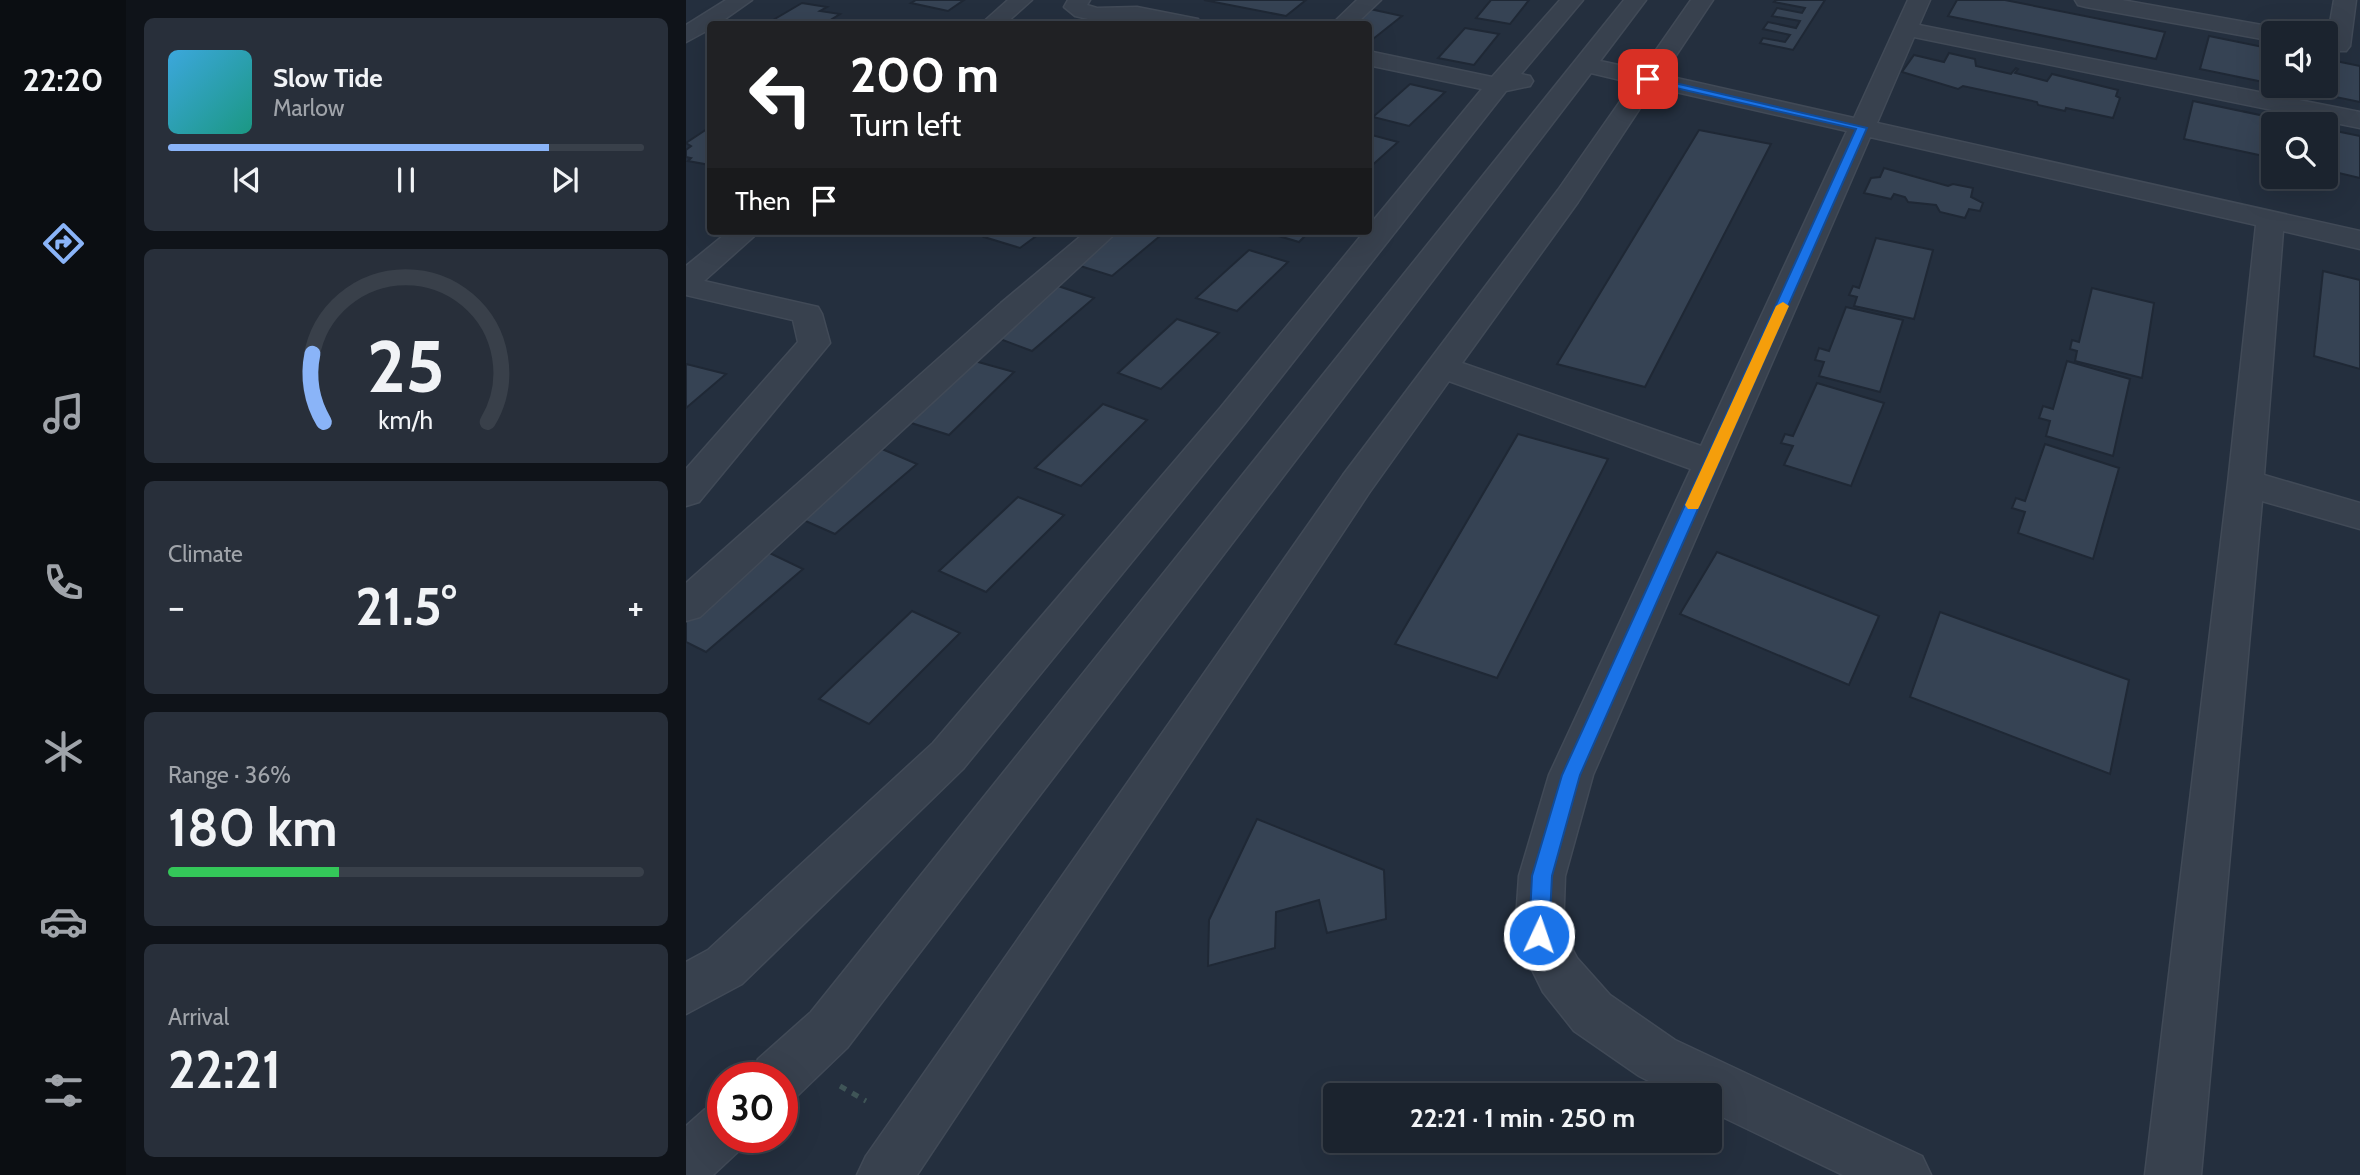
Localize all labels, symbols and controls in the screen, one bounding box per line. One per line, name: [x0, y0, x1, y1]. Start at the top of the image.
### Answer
map controls: [2261, 21, 2338, 189]
button: sound: [2261, 21, 2338, 98]
text: 200 m: [850, 45, 999, 104]
icon: left: [735, 49, 826, 140]
pin: [1618, 49, 1678, 109]
text: 22:20: [23, 60, 103, 99]
icon: arrive: [1629, 60, 1667, 98]
text: Slow Tide: [273, 62, 383, 94]
text: Marlow: [273, 94, 344, 122]
text: Turn left: [850, 105, 961, 144]
button: search: [2261, 112, 2338, 189]
icon: previous: [228, 161, 266, 199]
icon: pause: [387, 161, 425, 199]
icon: next: [546, 161, 584, 199]
icon: arrive: [805, 182, 843, 220]
text: Then: [735, 185, 791, 217]
icon: directions: [39, 219, 88, 268]
text: 25: [367, 323, 445, 411]
icon: music: [39, 389, 88, 438]
text: km/h: [379, 405, 433, 435]
text: Climate: [168, 540, 243, 568]
icon: phone: [39, 558, 88, 607]
text: 21.5°: [355, 575, 457, 638]
text: −: [168, 583, 185, 630]
text: +: [627, 583, 644, 630]
icon: climate: [39, 727, 88, 776]
text: Range · 36%: [168, 761, 291, 789]
text: 180 km: [168, 796, 337, 859]
icon: car: [39, 897, 88, 946]
position arrow: [1502, 898, 1576, 972]
text: Arrival: [168, 1003, 229, 1031]
text: 22:21: [168, 1038, 281, 1101]
speed limit sign: 30: [707, 1062, 798, 1153]
icon: filters: [39, 1066, 88, 1115]
text: 22:21 · 1 min · 250 m: [1410, 1102, 1635, 1134]

